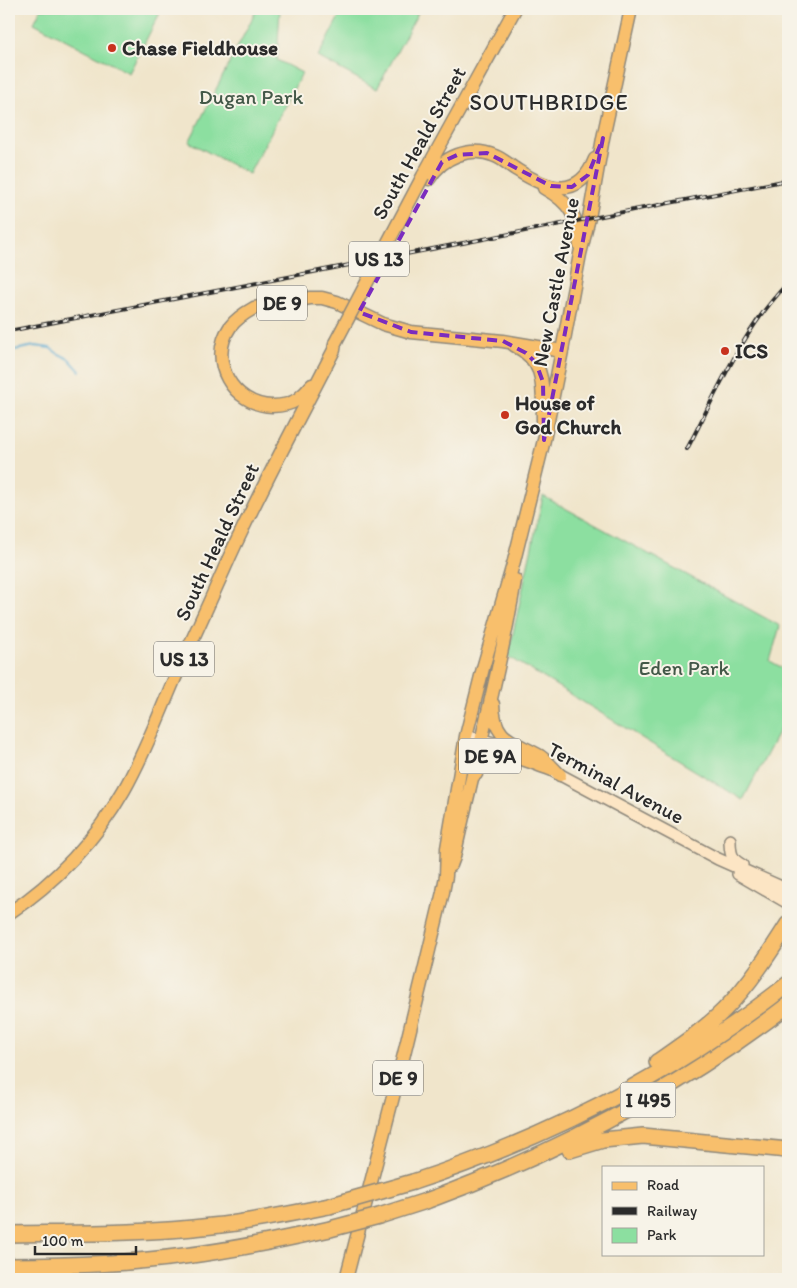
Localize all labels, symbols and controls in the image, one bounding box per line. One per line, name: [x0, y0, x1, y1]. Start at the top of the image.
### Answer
place label: Chase Fieldhouse: [122, 35, 278, 60]
marker: Chase Fieldhouse: [106, 42, 118, 54]
street label: South Heald Street: [366, 62, 471, 224]
park label: Dugan Park: [199, 84, 303, 109]
district label: SOUTHBRIDGE: [469, 89, 629, 116]
street label: New Castle Avenue: [527, 195, 584, 369]
road number: US 13: [349, 242, 409, 276]
road number: DE 9: [257, 286, 307, 320]
place label: ICS: [735, 338, 768, 363]
marker: ICS: [719, 345, 731, 357]
place label: House of God Church: [515, 390, 621, 439]
marker: House of God Church: [499, 409, 511, 421]
street label: South Heald Street: [169, 459, 264, 625]
road number: US 13: [154, 642, 214, 676]
park label: Eden Park: [639, 655, 729, 680]
street label: Terminal Avenue: [544, 736, 689, 829]
road number: DE 9A: [459, 738, 521, 774]
road number: DE 9: [373, 1060, 423, 1096]
road number: I 495: [620, 1082, 676, 1118]
legend: [602, 1166, 764, 1256]
text: Road: [647, 1176, 680, 1194]
text: Railway: [647, 1202, 697, 1220]
scale bar: [35, 1223, 136, 1255]
text: Park: [647, 1226, 677, 1244]
text: 100 m: [42, 1232, 84, 1250]

